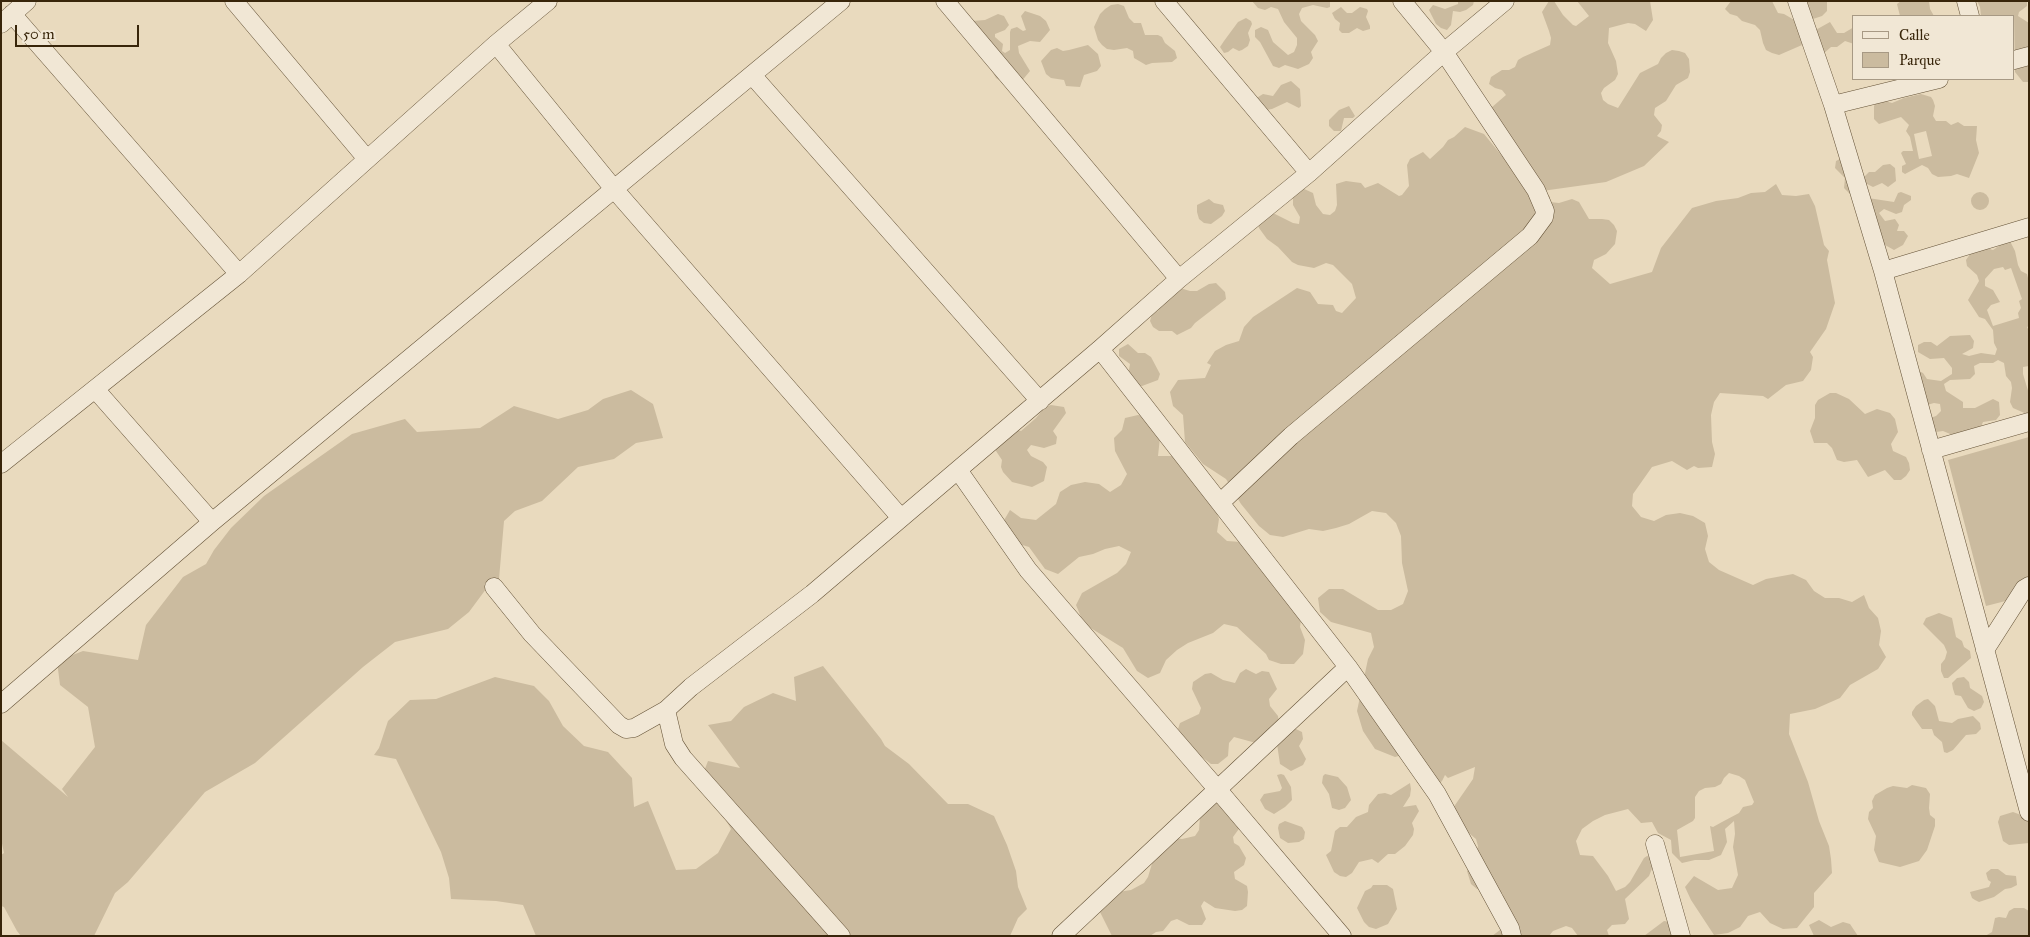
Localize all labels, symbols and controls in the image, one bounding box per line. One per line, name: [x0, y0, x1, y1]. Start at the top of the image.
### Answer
scale bar: [18, 15, 141, 47]
legend: [1852, 15, 2015, 80]
text: 50 m: [23, 25, 55, 43]
text: Calle: [1899, 26, 1930, 44]
text: Parque: [1899, 51, 1941, 69]

